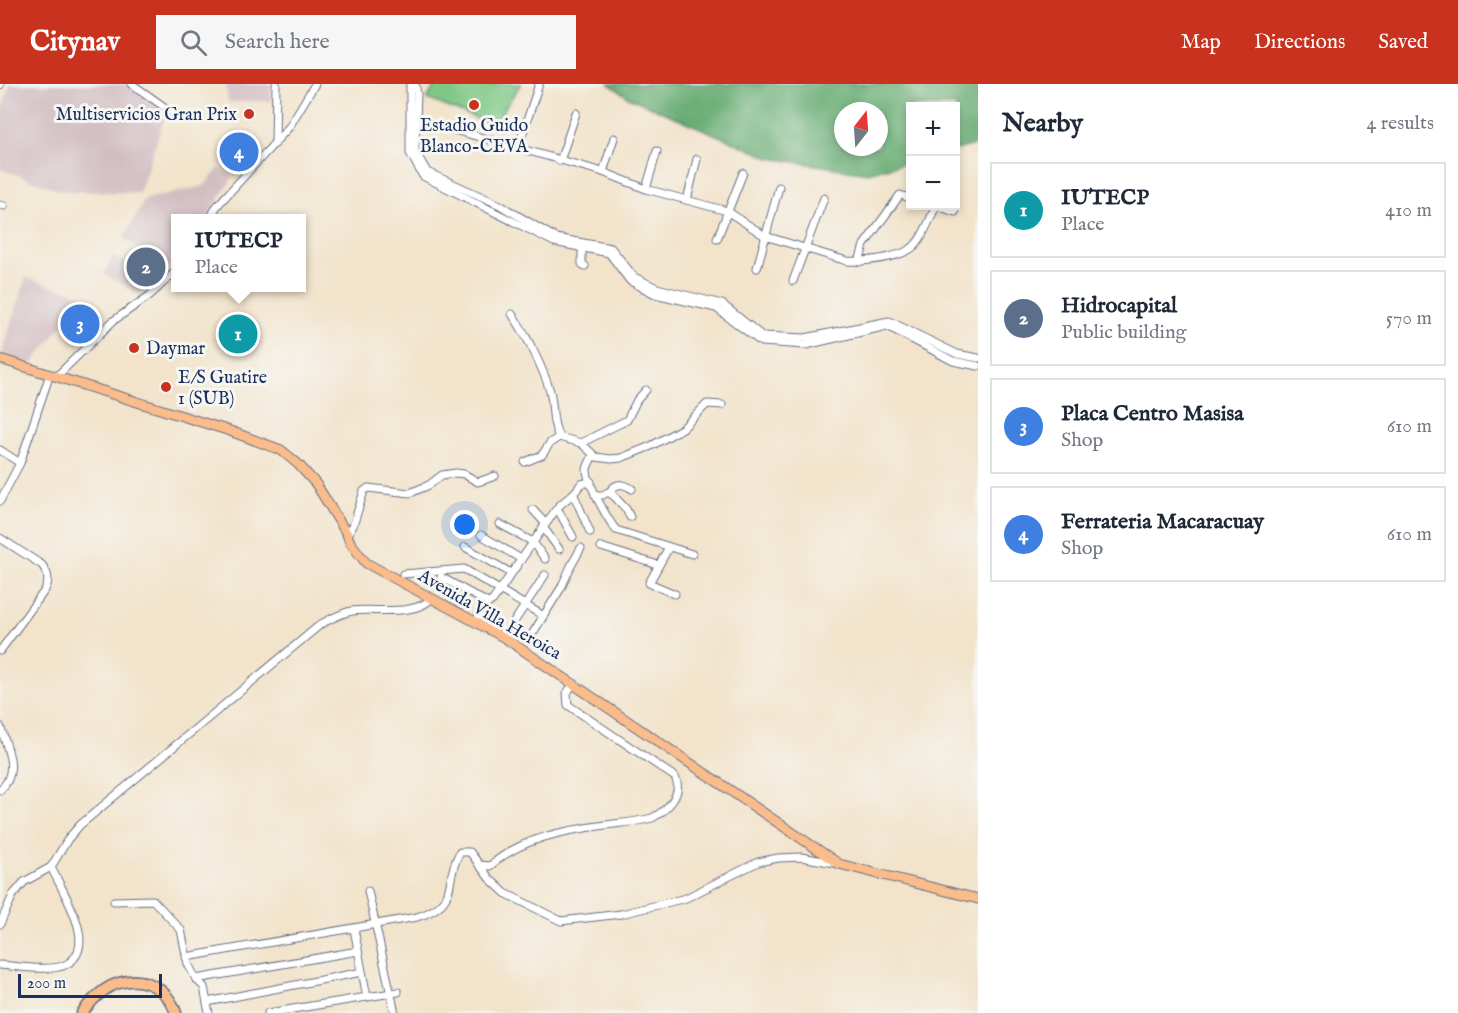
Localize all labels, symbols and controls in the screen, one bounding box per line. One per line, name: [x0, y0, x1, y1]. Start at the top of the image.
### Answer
search box: [156, 15, 576, 69]
text: Citynav: [30, 25, 120, 60]
icon: search: [177, 26, 210, 59]
text: Search here: [225, 28, 330, 56]
text: Map: [1181, 29, 1221, 56]
text: Directions: [1254, 29, 1345, 56]
text: Saved: [1378, 29, 1428, 56]
marker: Estadio Guido Blanco-CEVA: [467, 98, 481, 112]
north arrow: [834, 102, 888, 156]
map controls: [906, 102, 960, 210]
button: +: [906, 102, 960, 156]
place label: Multiservicios Gran Prix: [56, 104, 237, 127]
marker: Multiservicios Gran Prix: [242, 107, 256, 121]
text: Nearby: [1002, 107, 1083, 140]
text: 4 results: [1367, 111, 1434, 136]
place label: Estadio Guido Blanco-CEVA: [420, 115, 529, 159]
pin: 4: [220, 130, 258, 174]
button: −: [906, 156, 960, 210]
text: IUTECP: [1061, 184, 1149, 212]
text: 1: [1020, 198, 1027, 223]
text: 410 m: [1385, 198, 1432, 223]
text: Place: [1061, 212, 1104, 237]
popup: [171, 214, 306, 292]
text: IUTECP: [194, 227, 283, 255]
pin: 2: [126, 244, 166, 290]
text: Place: [194, 255, 238, 280]
text: Hidrocapital: [1061, 292, 1177, 320]
pin: 3: [60, 302, 100, 346]
text: 2: [1019, 306, 1028, 331]
text: 570 m: [1386, 306, 1432, 331]
pin: 1: [218, 312, 258, 356]
text: Public building: [1061, 320, 1186, 345]
place label: Daymar: [146, 338, 206, 361]
marker: Daymar: [127, 341, 141, 355]
place label: E/S Guatire 1 (SUB): [178, 367, 267, 411]
marker: E/S Guatire 1 (SUB): [159, 380, 173, 394]
text: Placa Centro Masisa: [1061, 400, 1244, 428]
text: 3: [1020, 414, 1027, 439]
text: 610 m: [1387, 414, 1432, 439]
text: Shop: [1061, 428, 1103, 453]
text: Ferrateria Macaracuay: [1061, 508, 1264, 536]
your location: [450, 510, 479, 539]
text: 4: [1019, 522, 1028, 547]
text: 610 m: [1387, 522, 1432, 547]
text: Shop: [1061, 536, 1103, 561]
street label: Avenida Villa Heroica: [413, 564, 565, 666]
scale bar: [18, 971, 162, 998]
text: 200 m: [27, 974, 66, 994]

